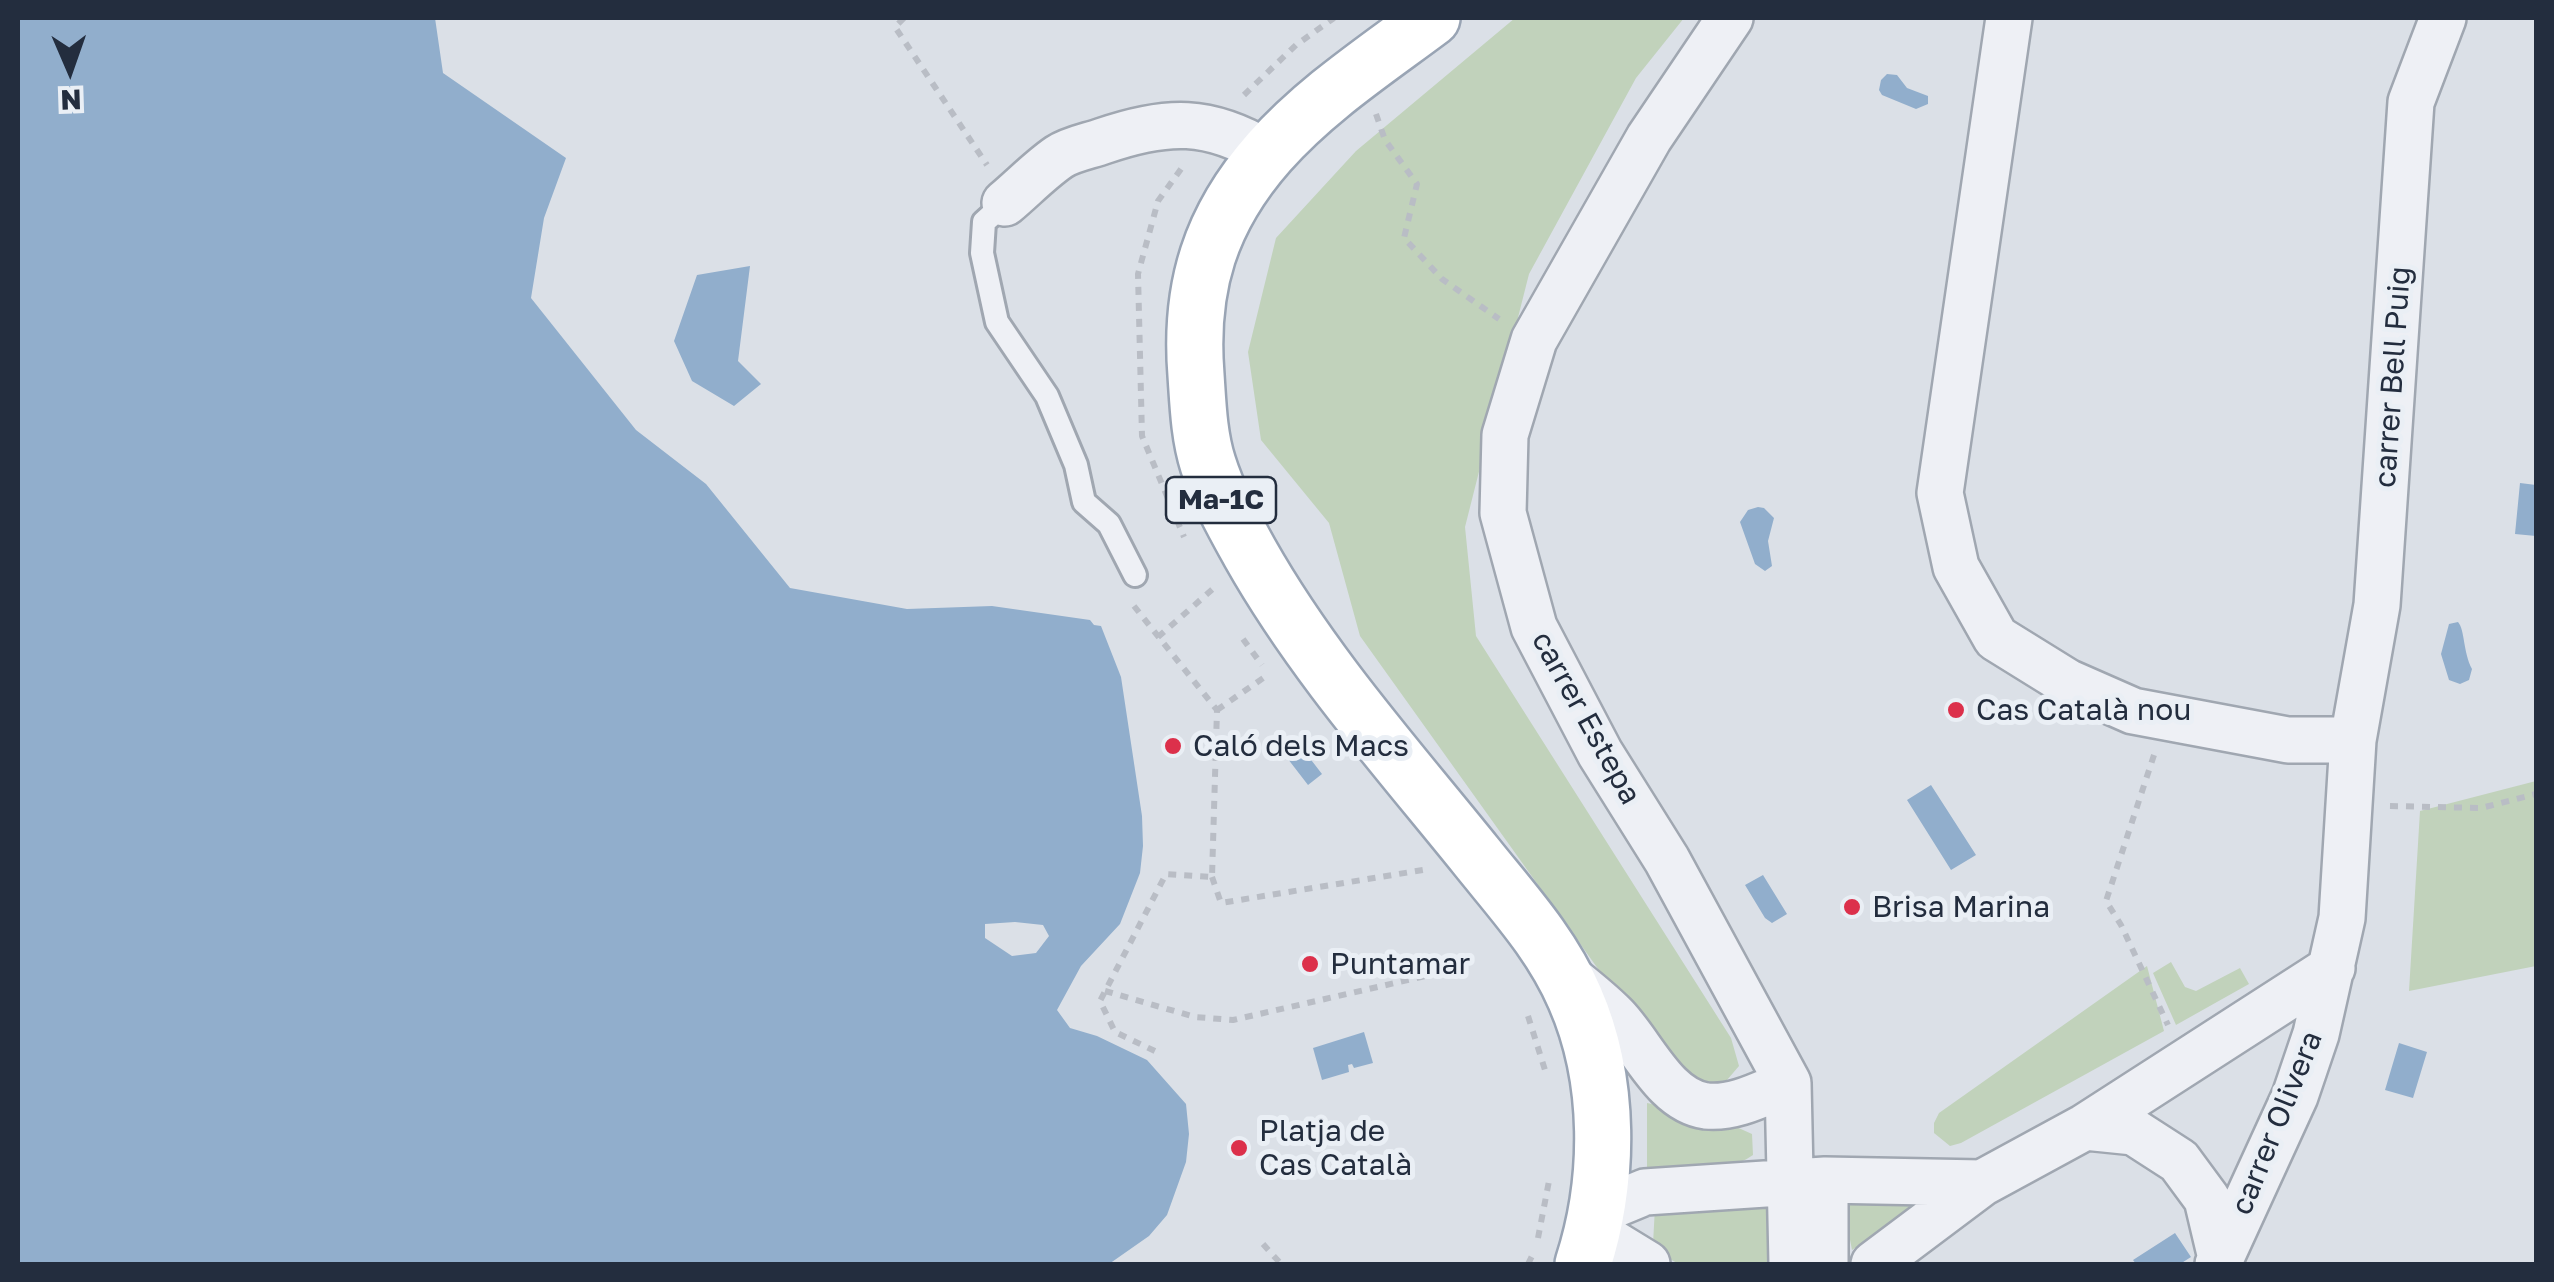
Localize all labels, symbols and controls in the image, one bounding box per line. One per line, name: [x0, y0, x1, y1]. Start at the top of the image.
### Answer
north arrow: [20, 20, 120, 120]
text: N: [60, 84, 82, 117]
street label: carrer Bell Puig: [2367, 265, 2419, 489]
road number: Ma-1C: [1166, 477, 1276, 523]
street label: carrer Estepa: [1524, 625, 1648, 811]
place label: Cas Català nou: [1976, 692, 2191, 728]
marker: Cas Català nou: [1945, 699, 1967, 721]
place label: Caló dels Macs: [1193, 728, 1409, 764]
marker: Caló dels Macs: [1162, 735, 1184, 757]
place label: Brisa Marina: [1872, 889, 2050, 925]
marker: Brisa Marina: [1841, 896, 1863, 918]
place label: Puntamar: [1330, 946, 1470, 982]
marker: Puntamar: [1299, 953, 1321, 975]
street label: carrer Olivera: [2224, 1026, 2330, 1220]
place label: Platja de Cas Català: [1259, 1113, 1412, 1184]
marker: Platja de Cas Català: [1228, 1137, 1250, 1159]

